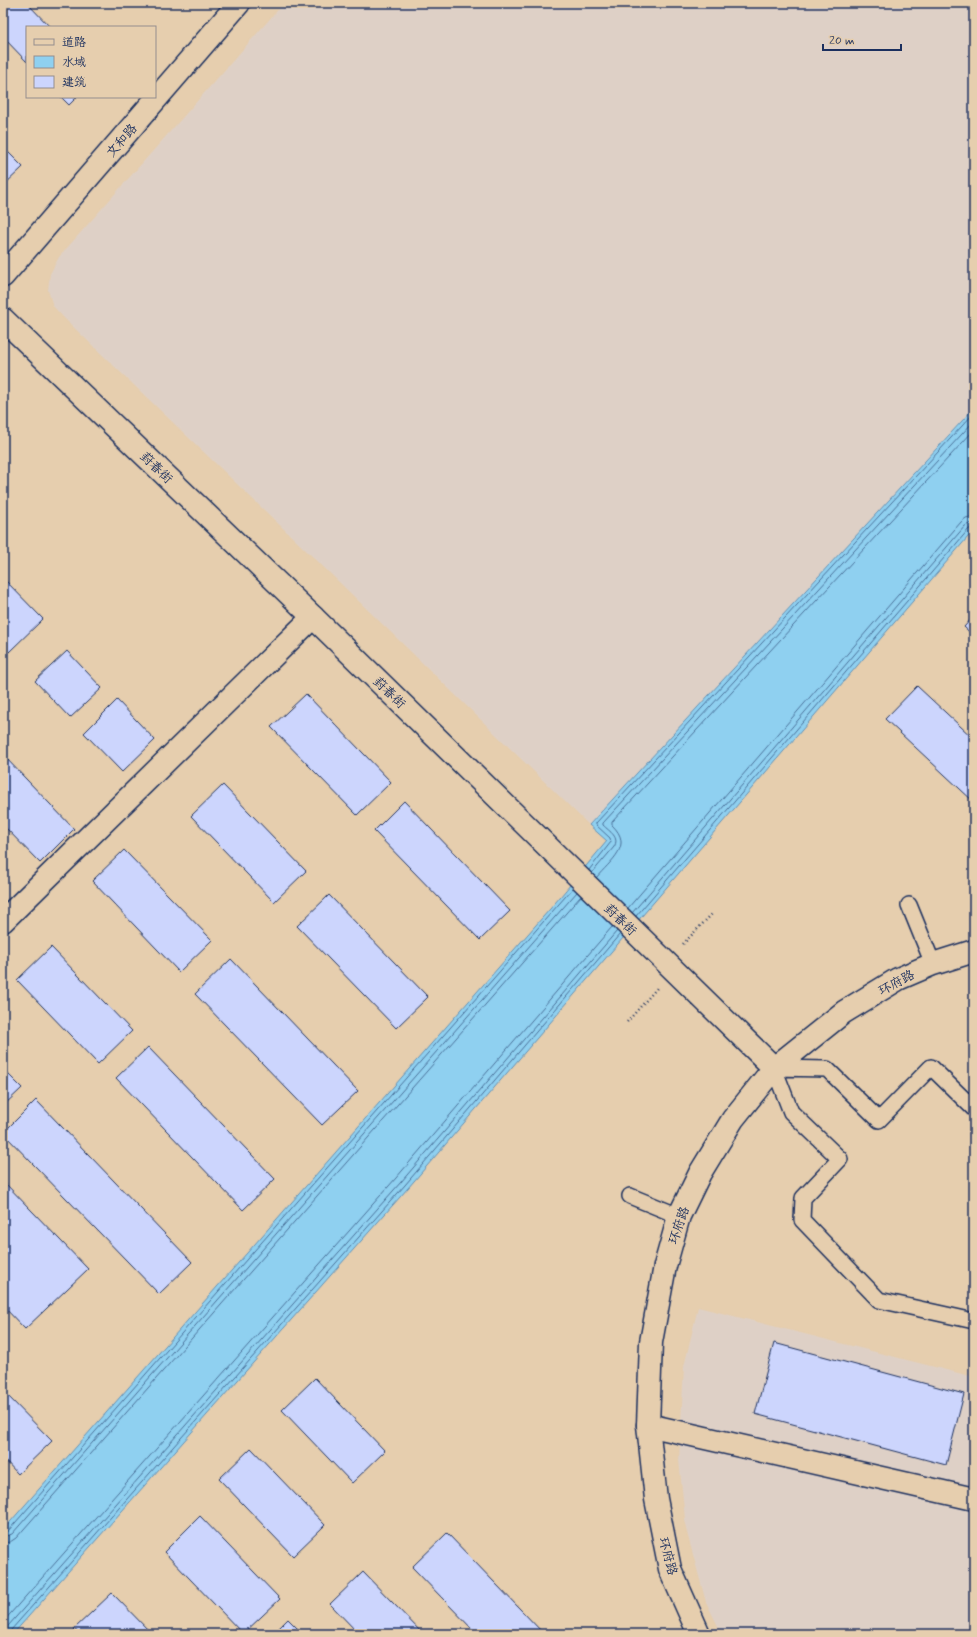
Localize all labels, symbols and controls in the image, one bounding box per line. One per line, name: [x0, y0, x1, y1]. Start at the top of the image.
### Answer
legend: [26, 26, 156, 98]
scale bar: [823, 26, 901, 52]
text: 20 m: [829, 33, 855, 49]
text: 道路: [62, 35, 86, 51]
text: 水域: [62, 55, 86, 71]
text: 建筑: [62, 75, 86, 91]
street label: 文和路: [103, 121, 141, 161]
street label: 葑春街: [136, 448, 176, 488]
street label: 葑春街: [369, 673, 409, 713]
street label: 葑春街: [600, 900, 640, 940]
street label: 环府路: [875, 967, 918, 1000]
street label: 环府路: [665, 1204, 694, 1247]
street label: 环府路: [654, 1535, 681, 1577]

